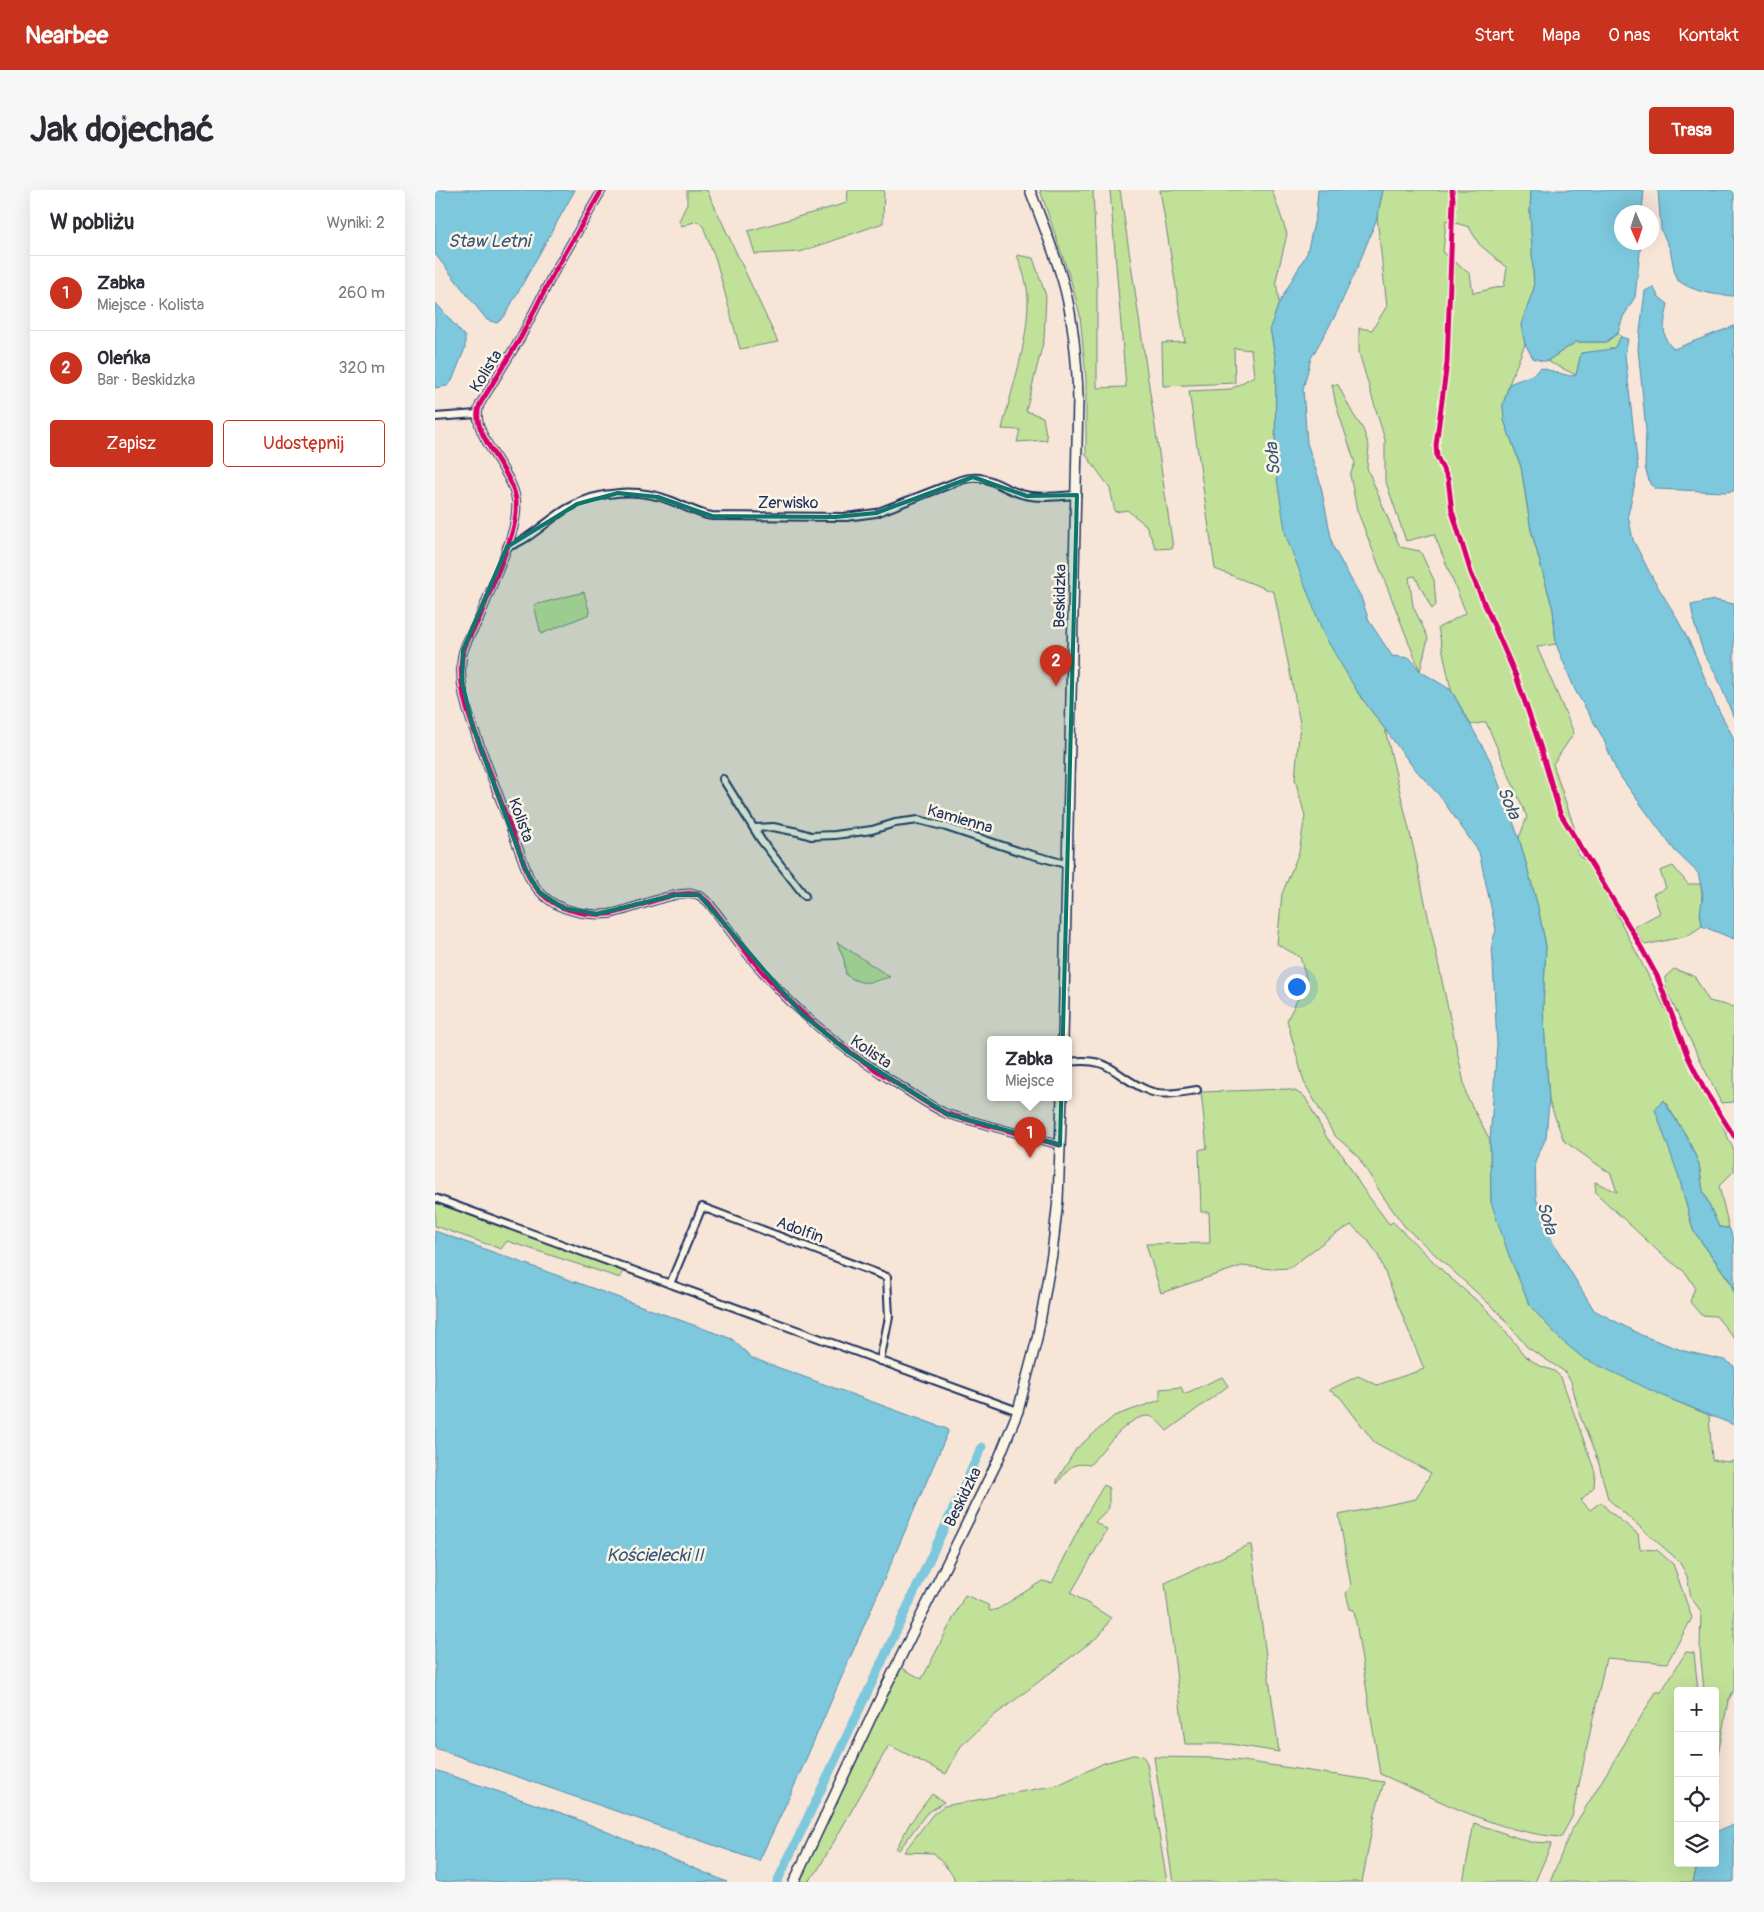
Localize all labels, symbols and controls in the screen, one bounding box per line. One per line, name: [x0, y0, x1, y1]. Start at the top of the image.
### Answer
text: Nearbee: [25, 21, 108, 50]
text: Start: [1474, 24, 1514, 47]
text: Mapa: [1542, 24, 1580, 47]
text: O nas: [1608, 24, 1650, 47]
text: Kontakt: [1678, 24, 1739, 47]
button: Trasa: [1649, 107, 1734, 154]
text: Jak dojechać: [30, 108, 214, 152]
north arrow: [1614, 205, 1659, 250]
text: W pobliżu: [50, 209, 134, 236]
text: Wyniki: 2: [326, 213, 385, 233]
water label: Staw Letni: [448, 230, 533, 253]
text: Zabka: [97, 271, 145, 295]
text: 1: [63, 283, 69, 303]
text: 260 m: [338, 283, 385, 303]
text: Miejsce · Kolista: [97, 295, 204, 315]
text: Oleńka: [97, 346, 151, 370]
street label: Kolista: [465, 346, 507, 396]
text: 2: [62, 358, 70, 378]
text: 320 m: [339, 358, 385, 378]
text: Bar · Beskidzka: [97, 370, 195, 390]
button: Zapisz: [50, 420, 213, 467]
button: Udostępnij: [223, 420, 385, 467]
water label: Soła: [1260, 440, 1286, 476]
street label: Zerwisko: [758, 493, 819, 513]
street label: Beskidzka: [1049, 564, 1071, 628]
pin: 2: [1040, 645, 1072, 686]
water label: Soła: [1492, 783, 1527, 824]
street label: Kolista: [504, 795, 538, 845]
street label: Kamienna: [925, 800, 995, 838]
your location: [1284, 974, 1310, 1000]
street label: Kolista: [846, 1031, 896, 1073]
popup: [987, 1036, 1072, 1101]
text: Zabka: [1005, 1047, 1053, 1071]
text: Miejsce: [1005, 1071, 1054, 1091]
pin: 1: [1014, 1117, 1046, 1158]
water label: Soła: [1531, 1199, 1563, 1239]
street label: Adolfin: [774, 1212, 826, 1248]
street label: Beskidzka: [940, 1464, 986, 1530]
water label: Kościelecki II: [607, 1544, 705, 1567]
map controls: [1674, 1687, 1719, 1867]
button: +: [1674, 1687, 1719, 1732]
button: −: [1674, 1732, 1719, 1777]
button: locate: [1674, 1777, 1719, 1822]
button: layers: [1674, 1822, 1719, 1867]

